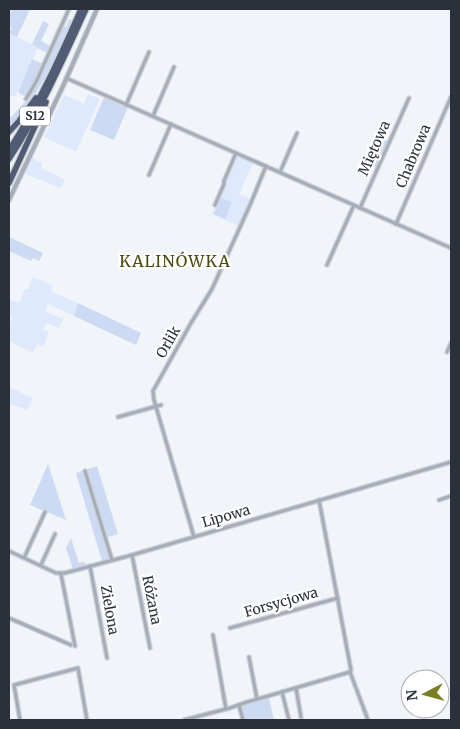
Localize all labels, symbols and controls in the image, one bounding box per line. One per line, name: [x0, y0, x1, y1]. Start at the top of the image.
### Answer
road number: S12: [20, 106, 50, 125]
street label: Miętowa: [354, 117, 394, 178]
street label: Chabrowa: [392, 121, 435, 191]
district label: KALINÓWKA: [119, 251, 231, 271]
street label: Orlik: [152, 323, 184, 361]
street label: Lipowa: [200, 500, 253, 531]
street label: Różana: [138, 574, 166, 627]
street label: Forsycjowa: [242, 583, 320, 621]
street label: Zielona: [97, 584, 123, 637]
north arrow: [400, 669, 450, 719]
text: N: [403, 689, 422, 702]

